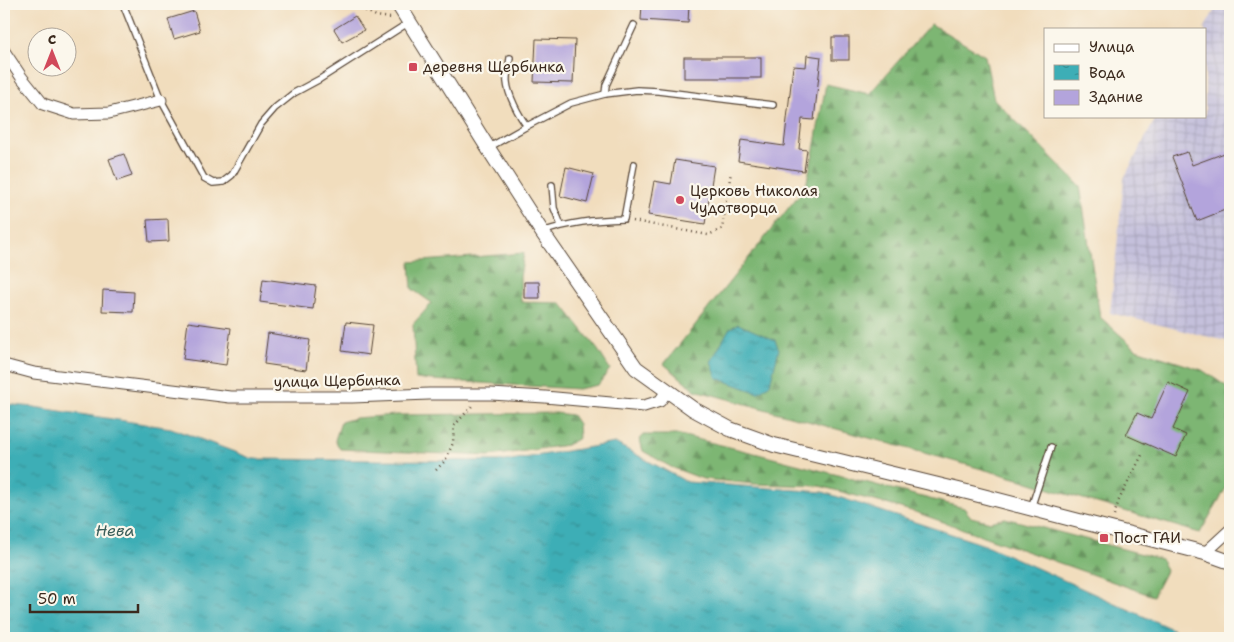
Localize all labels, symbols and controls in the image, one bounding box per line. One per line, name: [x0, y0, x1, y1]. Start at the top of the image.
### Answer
north arrow: [28, 28, 78, 78]
legend: [1044, 28, 1206, 118]
text: С: [48, 30, 56, 48]
text: Улица: [1089, 37, 1135, 57]
place label: деревня Щербинка: [423, 57, 565, 77]
marker: деревня Щербинка: [407, 61, 419, 73]
text: Вода: [1089, 63, 1126, 83]
text: Здание: [1089, 87, 1143, 107]
place label: Церковь Николая Чудотворца: [690, 181, 818, 218]
marker: Церковь Николая Чудотворца: [674, 194, 686, 206]
street label: улица Щербинка: [273, 370, 401, 392]
water label: Нева: [95, 520, 135, 541]
place label: Пост ГАИ: [1114, 528, 1181, 548]
marker: Пост ГАИ: [1098, 532, 1110, 544]
scale bar: [30, 582, 138, 614]
text: 50 m: [38, 589, 76, 609]

